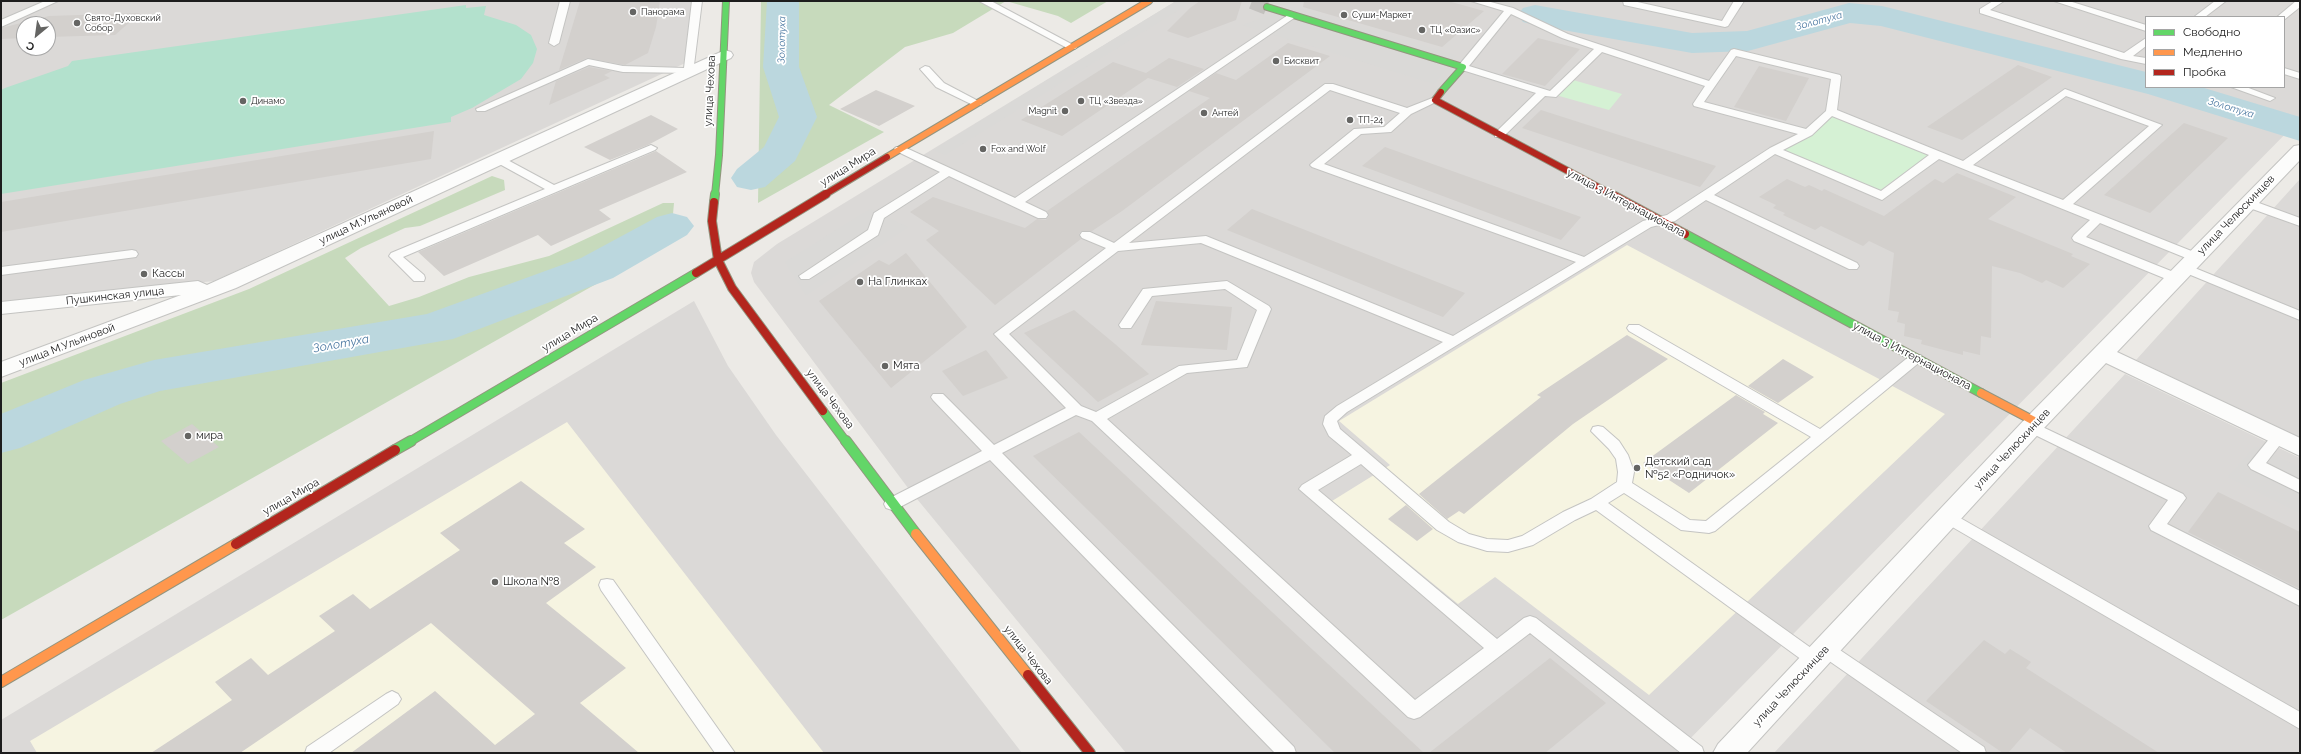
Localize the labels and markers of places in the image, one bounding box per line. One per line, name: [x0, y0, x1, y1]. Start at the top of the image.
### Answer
marker: Панорама: [628, 7, 638, 17]
place label: Панорама: [641, 7, 685, 17]
marker: Суши-Маркет: [1339, 10, 1349, 20]
place label: Суши-Маркет: [1352, 10, 1412, 20]
place label: Свято-Духовский Собор: [85, 13, 161, 34]
marker: Свято-Духовский Собор: [72, 18, 82, 28]
marker: ТЦ «Оазис»: [1417, 25, 1427, 35]
place label: ТЦ «Оазис»: [1430, 25, 1481, 35]
marker: Бисквит: [1271, 56, 1281, 66]
place label: Бисквит: [1284, 56, 1319, 66]
marker: Динамо: [238, 96, 248, 106]
place label: Динамо: [251, 96, 285, 106]
marker: ТЦ «Звезда»: [1076, 96, 1086, 106]
place label: ТЦ «Звезда»: [1089, 96, 1143, 106]
place label: Magnit: [1028, 106, 1057, 116]
marker: Magnit: [1060, 106, 1070, 116]
marker: Антей: [1199, 108, 1209, 118]
place label: Антей: [1212, 108, 1238, 118]
marker: ТП-24: [1345, 115, 1355, 125]
place label: ТП-24: [1358, 115, 1383, 125]
marker: Fox and Wolf: [978, 144, 988, 154]
place label: Fox and Wolf: [991, 144, 1046, 154]
place label: Кассы: [152, 267, 184, 281]
marker: Кассы: [139, 269, 149, 279]
place label: На Глинках: [868, 275, 927, 289]
marker: На Глинках: [855, 277, 865, 287]
place label: Мята: [893, 359, 920, 373]
marker: Мята: [880, 361, 890, 371]
place label: мира: [196, 429, 223, 443]
marker: мира: [183, 431, 193, 441]
place label: Детский сад №52 «Родничок»: [1645, 455, 1735, 481]
marker: Детский сад №52 «Родничок»: [1632, 463, 1642, 473]
place label: Школа №8: [503, 575, 560, 589]
marker: Школа №8: [490, 577, 500, 587]

